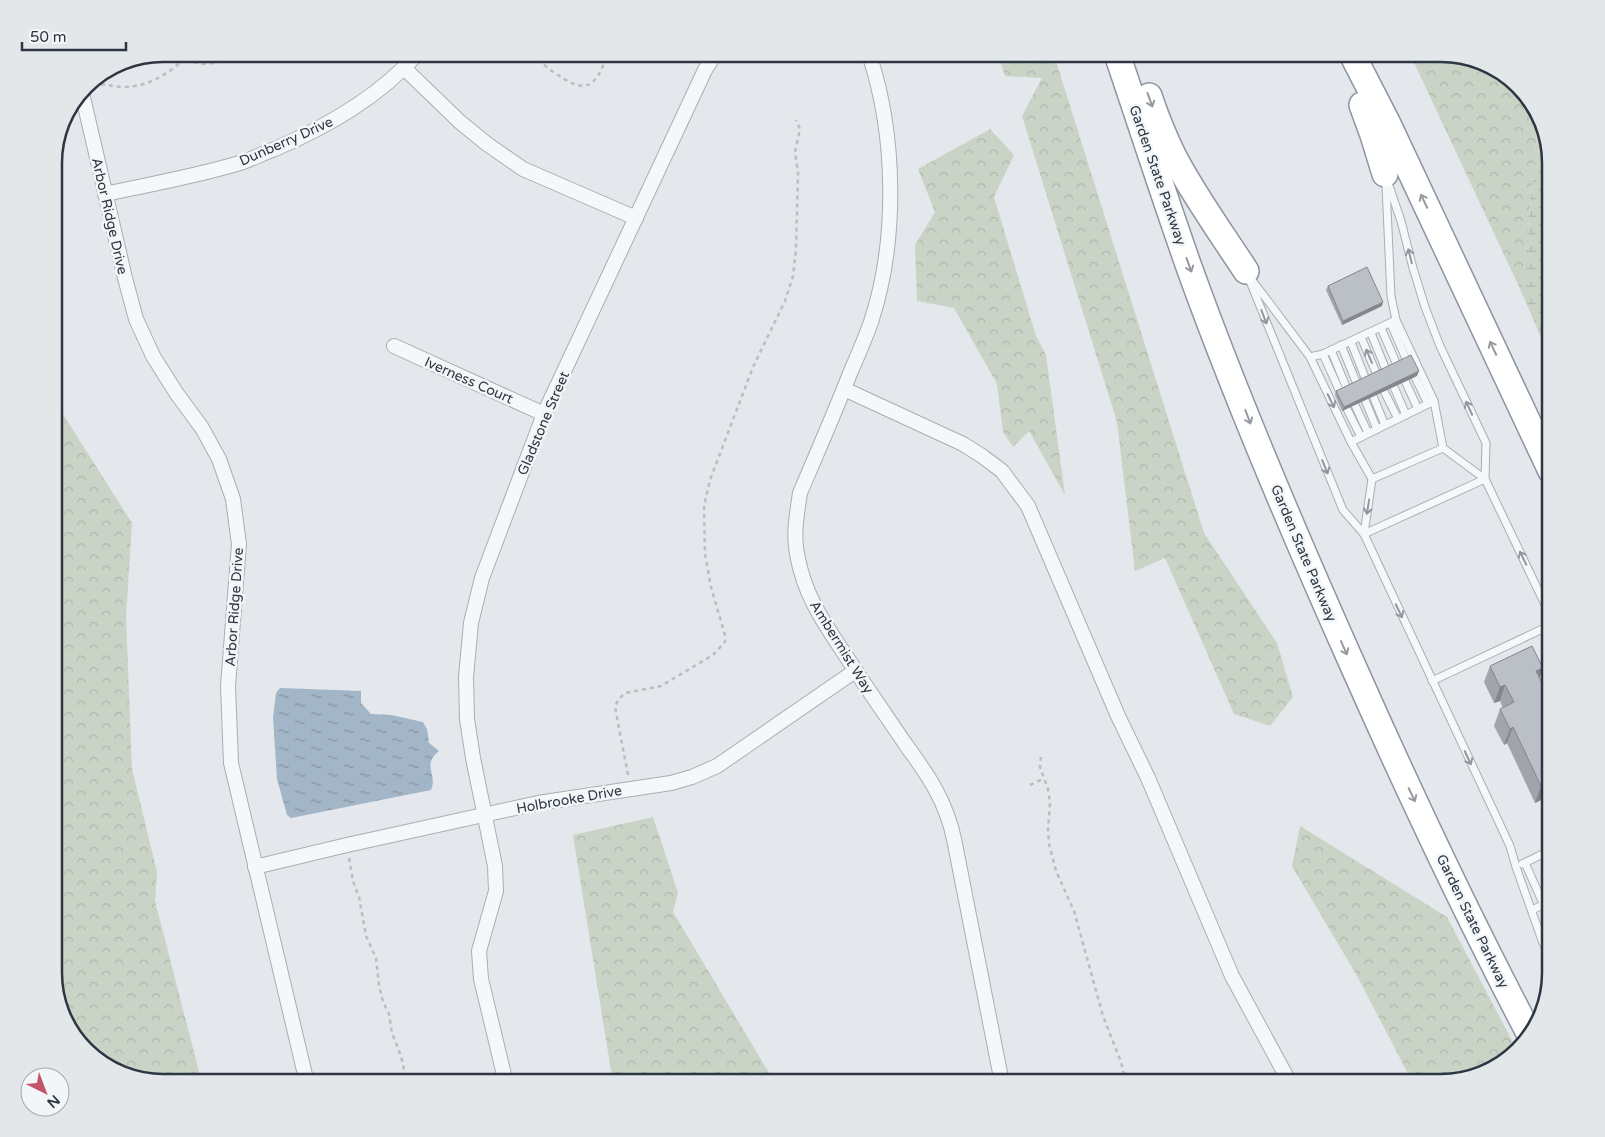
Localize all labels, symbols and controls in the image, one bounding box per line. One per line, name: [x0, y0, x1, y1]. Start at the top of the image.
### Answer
scale bar: [22, 20, 126, 52]
text: 50 m: [30, 28, 67, 46]
one-way arrow: [1146, 91, 1155, 107]
street label: Garden State Parkway: [1126, 103, 1190, 248]
street label: Dunberry Drive: [237, 113, 336, 170]
street label: Arbor Ridge Drive: [88, 156, 131, 276]
one-way arrow: [1419, 194, 1428, 209]
one-way arrow: [1405, 249, 1414, 265]
one-way arrow: [1185, 257, 1194, 273]
one-way arrow: [1260, 309, 1269, 324]
one-way arrow: [1488, 341, 1498, 356]
one-way arrow: [1363, 349, 1373, 364]
street label: Iverness Court: [422, 353, 516, 408]
street label: Gladstone Street: [514, 368, 573, 478]
one-way arrow: [1327, 393, 1336, 408]
one-way arrow: [1464, 400, 1474, 415]
one-way arrow: [1243, 409, 1253, 424]
one-way arrow: [1321, 459, 1330, 475]
street label: Garden State Parkway: [1267, 482, 1340, 625]
one-way arrow: [1363, 498, 1373, 514]
street label: Arbor Ridge Drive: [222, 547, 247, 667]
one-way arrow: [1517, 550, 1527, 565]
street label: Ambermist Way: [806, 598, 877, 697]
one-way arrow: [1395, 603, 1405, 618]
one-way arrow: [1340, 640, 1350, 655]
one-way arrow: [1464, 750, 1474, 765]
street label: Holbrooke Drive: [515, 782, 623, 817]
one-way arrow: [1407, 788, 1417, 803]
street label: Garden State Parkway: [1433, 851, 1513, 991]
north arrow: [20, 1067, 70, 1117]
text: N: [43, 1091, 63, 1111]

